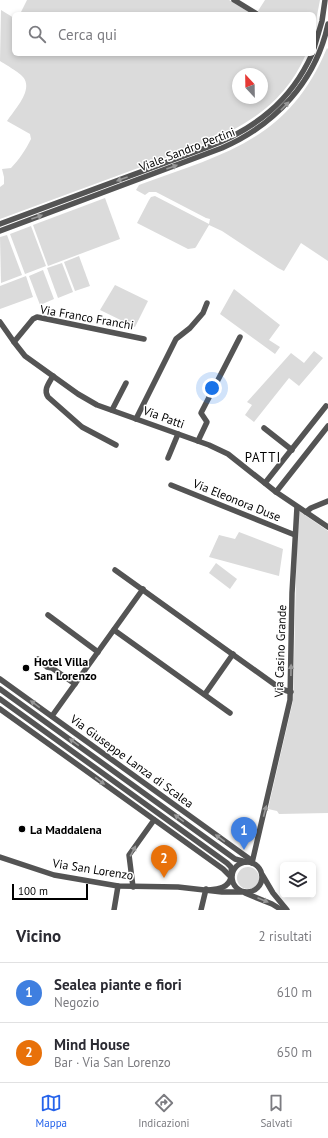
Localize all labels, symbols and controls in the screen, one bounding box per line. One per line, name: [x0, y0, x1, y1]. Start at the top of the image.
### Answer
search box: [12, 12, 316, 56]
icon: search: [26, 23, 48, 45]
text: Cerca qui: [58, 25, 117, 44]
north arrow: [232, 68, 268, 104]
one-way arrow: [280, 101, 289, 111]
street label: Viale Sandro Pertini: [136, 124, 237, 175]
one-way arrow: [166, 164, 178, 170]
one-way arrow: [116, 176, 128, 182]
one-way arrow: [31, 214, 43, 220]
street label: Via Franco Franchi: [38, 301, 135, 333]
your location: [202, 378, 222, 398]
street label: Via Patti: [140, 402, 187, 431]
district label: PATTI: [245, 449, 281, 466]
street label: Via Eleonora Duse: [190, 475, 283, 524]
street label: Via Casino Grande: [271, 604, 289, 699]
place label: Hotel Villa San Lorenzo: [34, 654, 97, 683]
marker: Hotel Villa San Lorenzo: [21, 663, 31, 673]
one-way arrow: [288, 664, 295, 676]
one-way arrow: [30, 700, 40, 708]
street label: Via Giuseppe Lanza di Scalea: [67, 711, 197, 811]
one-way arrow: [68, 738, 79, 746]
one-way arrow: [95, 777, 105, 785]
one-way arrow: [262, 805, 268, 818]
one-way arrow: [174, 814, 185, 822]
pin: 1: [231, 817, 257, 850]
place label: La Maddalena: [30, 822, 102, 837]
marker: La Maddalena: [17, 824, 27, 834]
one-way arrow: [214, 834, 225, 842]
one-way arrow: [130, 845, 136, 856]
pin: 2: [151, 845, 177, 878]
street label: Via San Lorenzo: [51, 855, 134, 883]
map controls: [280, 862, 316, 898]
button: layers: [280, 862, 316, 898]
scale bar: [12, 882, 88, 901]
text: 100 m: [18, 884, 48, 898]
one-way arrow: [258, 898, 270, 904]
text: Vicino: [16, 925, 61, 947]
text: 2 risultati: [259, 928, 312, 945]
text: Sealea piante e fiori: [54, 975, 182, 994]
text: 1: [25, 984, 33, 1001]
text: 610 m: [277, 984, 312, 1001]
text: Negozio: [54, 994, 99, 1011]
text: Mind House: [54, 1035, 130, 1054]
text: 2: [25, 1044, 33, 1061]
text: 650 m: [277, 1044, 312, 1061]
text: Bar · Via San Lorenzo: [54, 1054, 171, 1071]
tab: Mappa: [36, 1092, 67, 1130]
tab: Indicazioni: [138, 1092, 189, 1130]
tab: Salvati: [260, 1092, 292, 1130]

